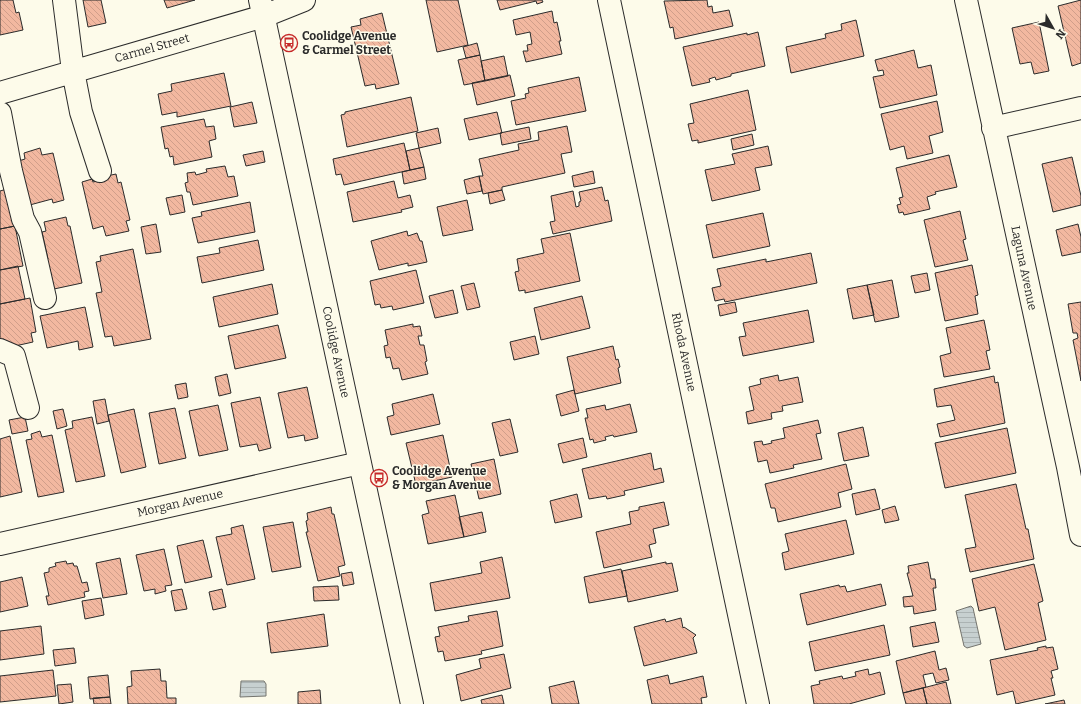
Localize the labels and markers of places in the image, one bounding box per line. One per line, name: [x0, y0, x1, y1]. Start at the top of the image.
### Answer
place label: Coolidge Avenue & Carmel Street: [302, 29, 397, 57]
bus stop icon: Coolidge Avenue & Carmel Street: [279, 33, 299, 53]
place label: Coolidge Avenue & Morgan Avenue: [392, 464, 492, 492]
bus stop icon: Coolidge Avenue & Morgan Avenue: [369, 468, 389, 488]

